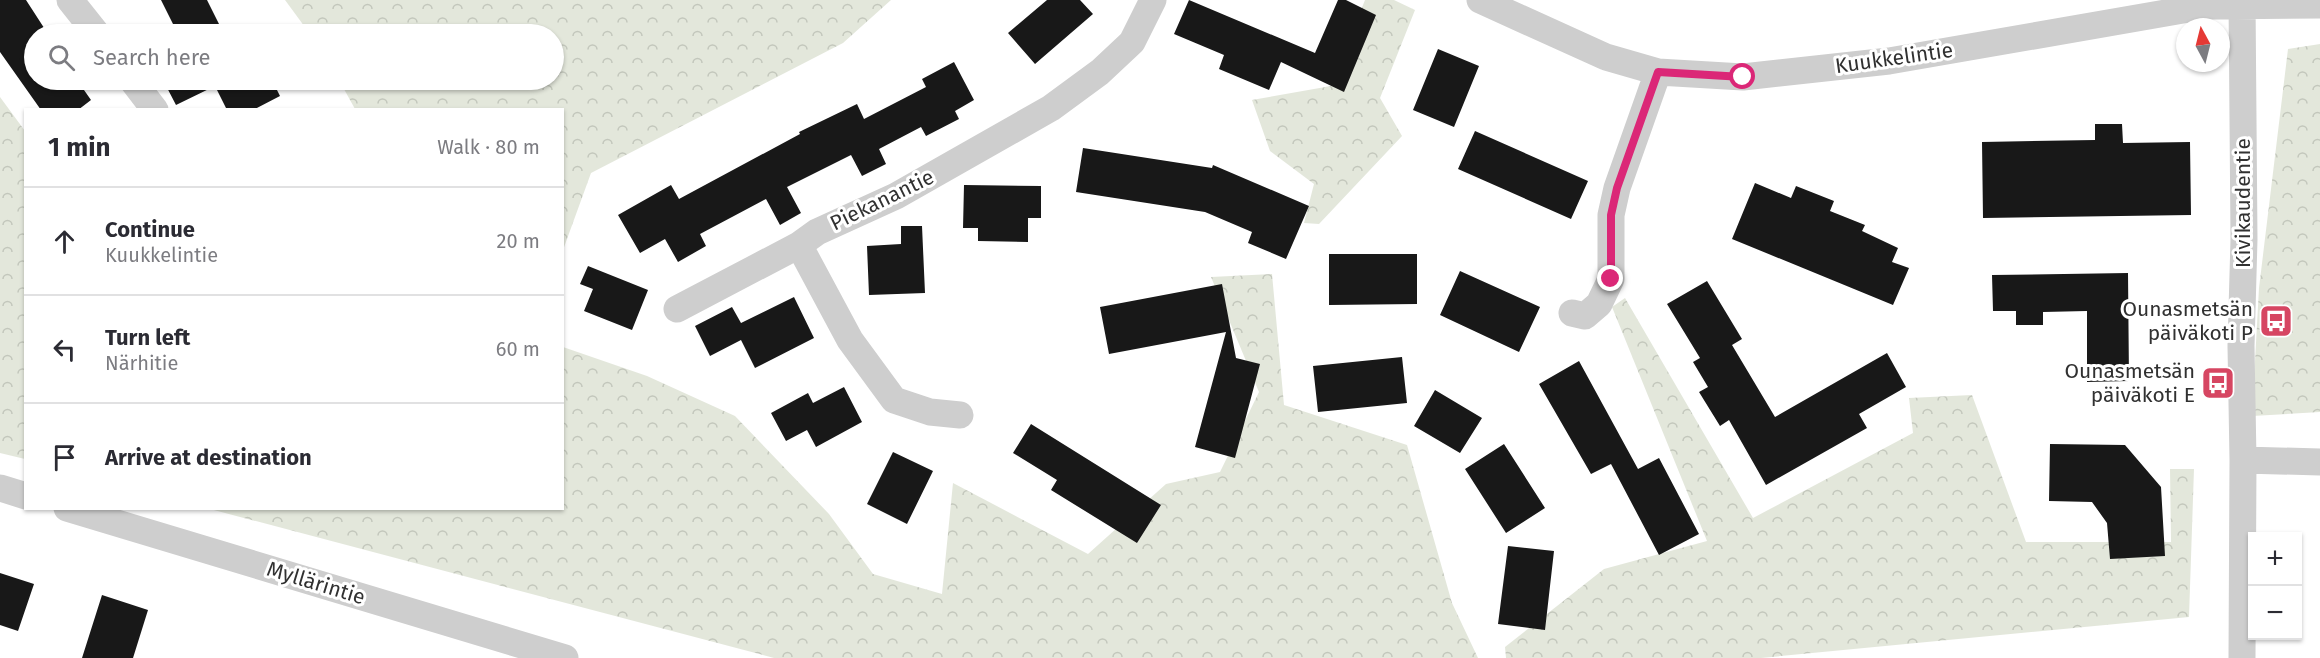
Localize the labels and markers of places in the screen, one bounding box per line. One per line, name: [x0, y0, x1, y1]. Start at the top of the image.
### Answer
place label: Ounasmetsän päiväkoti P: [2123, 296, 2253, 346]
bus stop icon: Ounasmetsän päiväkoti P: [2258, 303, 2294, 339]
place label: Ounasmetsän päiväkoti E: [2065, 358, 2195, 408]
bus stop icon: Ounasmetsän päiväkoti E: [2200, 365, 2236, 401]

